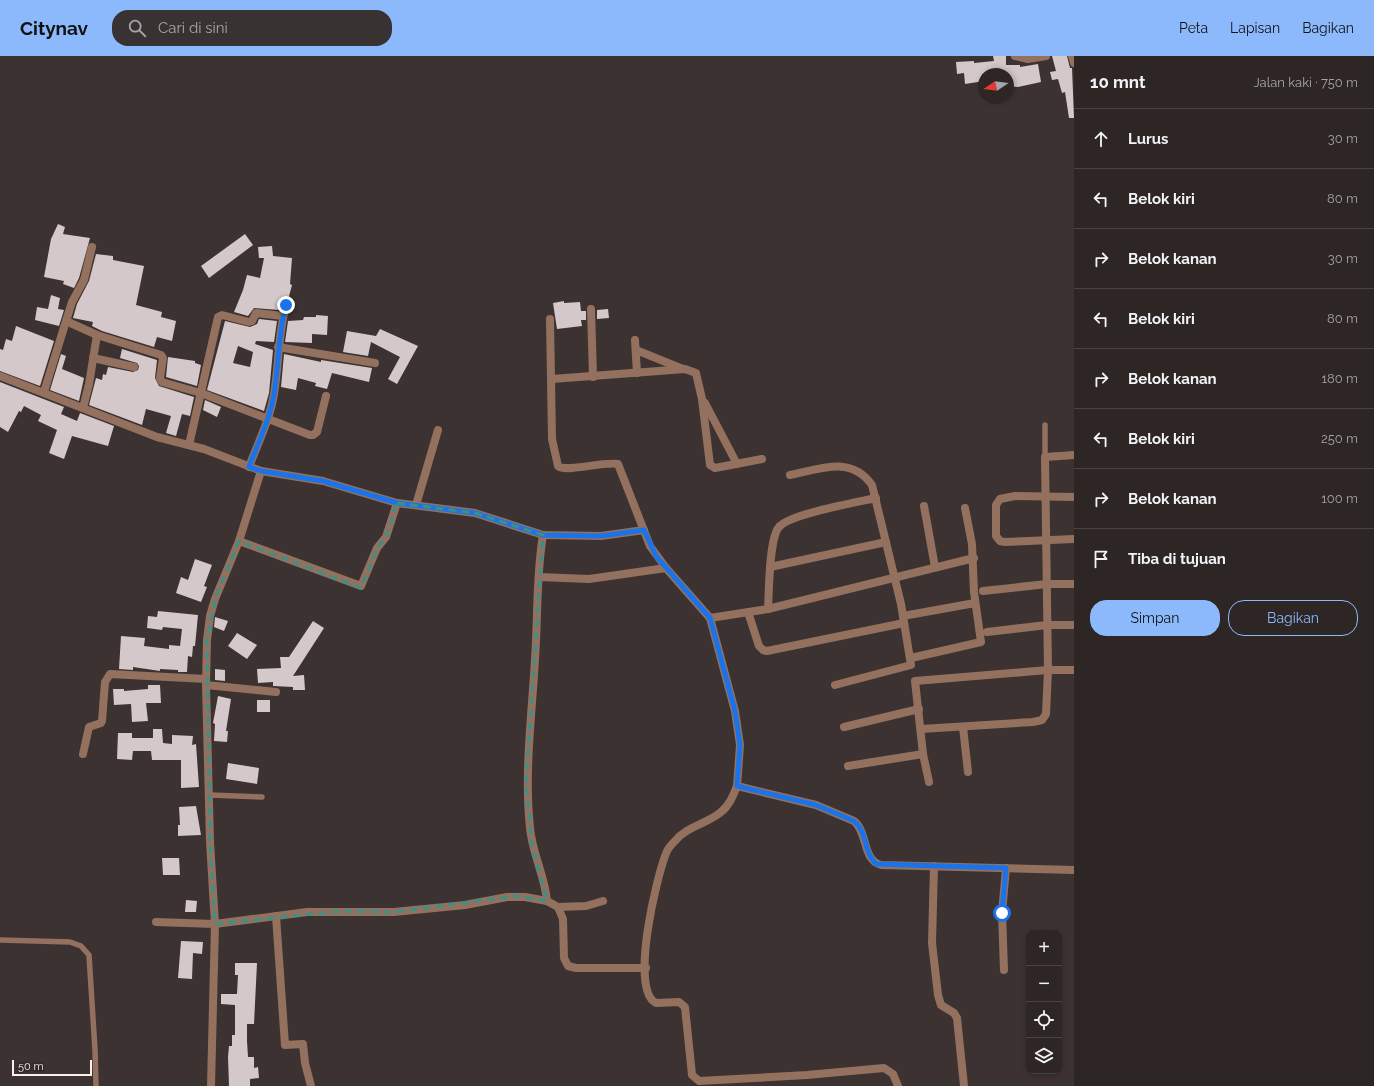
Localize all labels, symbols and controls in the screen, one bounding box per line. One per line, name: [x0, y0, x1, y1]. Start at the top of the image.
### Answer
search box: [112, 10, 392, 46]
text: Citynav: [20, 17, 88, 39]
icon: search: [126, 17, 148, 39]
text: Cari di sini: [158, 19, 228, 37]
text: Peta: [1179, 20, 1208, 36]
text: Lapisan: [1230, 20, 1280, 36]
text: Bagikan: [1302, 20, 1354, 36]
north arrow: [978, 68, 1014, 104]
text: 10 mnt: [1090, 72, 1146, 92]
text: Jalan kaki · 750 m: [1253, 75, 1358, 90]
icon: ahead: [1090, 128, 1112, 150]
text: Lurus: [1128, 130, 1169, 148]
text: 30 m: [1328, 131, 1358, 146]
icon: left: [1090, 188, 1112, 210]
text: Belok kiri: [1128, 190, 1195, 208]
text: 80 m: [1327, 191, 1358, 206]
icon: right: [1090, 248, 1112, 270]
text: Belok kanan: [1128, 250, 1217, 268]
text: 30 m: [1328, 251, 1358, 266]
route end: [277, 296, 295, 314]
icon: left: [1090, 308, 1112, 330]
text: Belok kiri: [1128, 310, 1195, 328]
text: 80 m: [1327, 311, 1358, 326]
icon: right: [1090, 368, 1112, 390]
text: Belok kanan: [1128, 370, 1217, 388]
text: 180 m: [1322, 371, 1358, 386]
icon: left: [1090, 428, 1112, 450]
text: Belok kiri: [1128, 430, 1195, 448]
text: 250 m: [1321, 431, 1358, 446]
icon: right: [1090, 488, 1112, 510]
text: Belok kanan: [1128, 490, 1217, 508]
text: 100 m: [1321, 491, 1358, 506]
icon: arrive: [1090, 548, 1112, 570]
text: Tiba di tujuan: [1128, 550, 1226, 568]
button: Simpan: [1090, 600, 1220, 636]
button: Bagikan: [1228, 600, 1358, 636]
route start: [993, 904, 1011, 922]
map controls: [1026, 930, 1062, 1074]
button: +: [1026, 930, 1062, 966]
button: −: [1026, 966, 1062, 1002]
button: locate: [1026, 1002, 1062, 1038]
button: layers: [1026, 1038, 1062, 1074]
scale bar: [12, 1058, 92, 1077]
text: 50 m: [18, 1060, 44, 1073]

